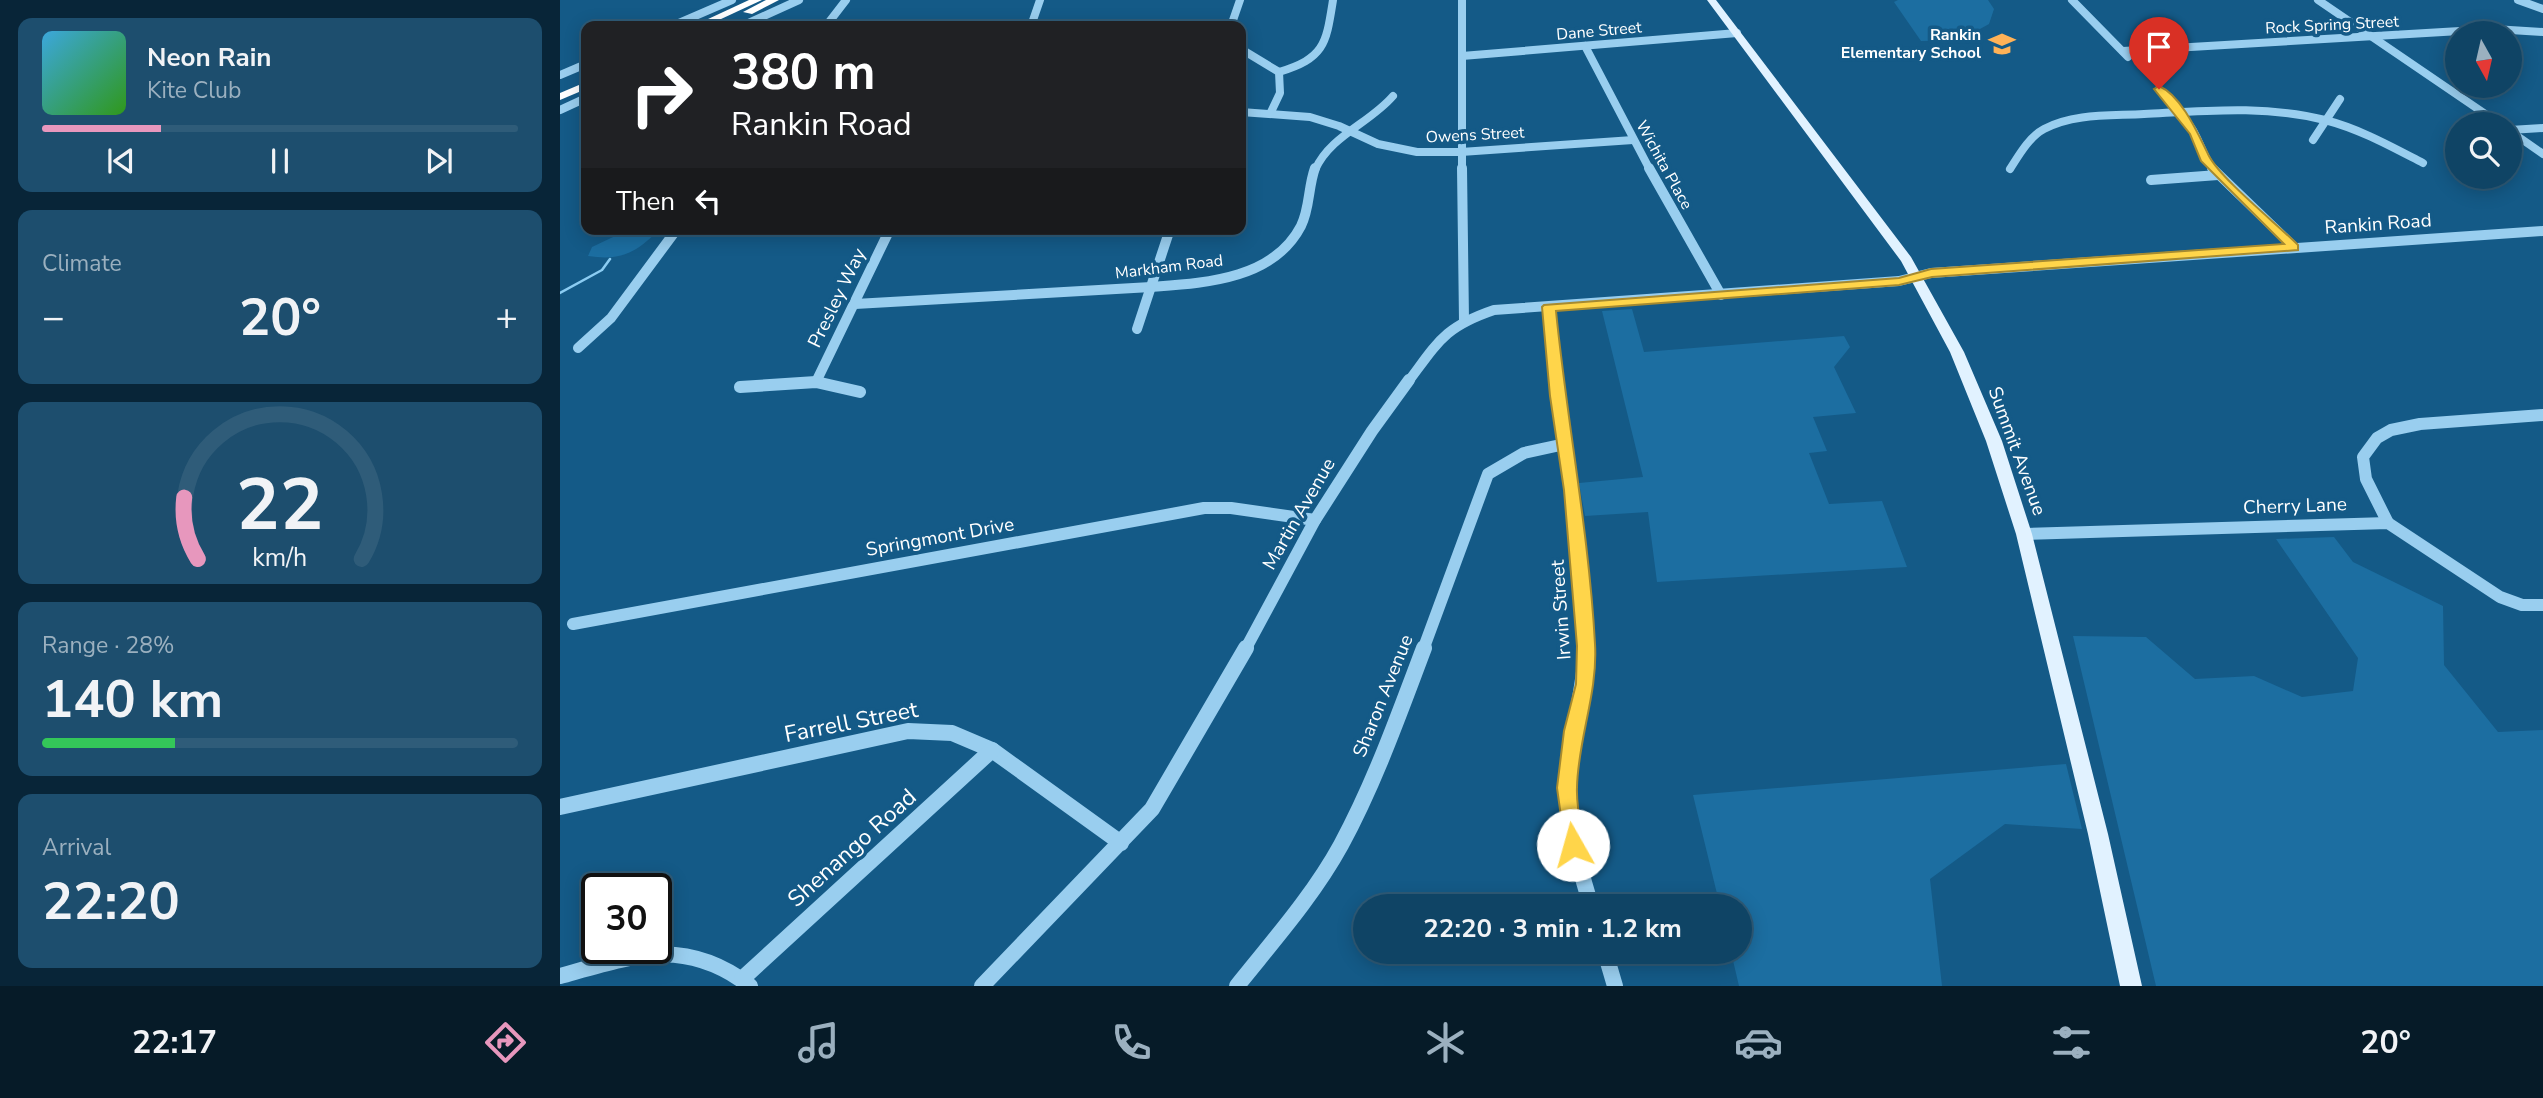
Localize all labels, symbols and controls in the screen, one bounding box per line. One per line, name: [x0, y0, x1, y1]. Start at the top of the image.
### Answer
street label: Rock Spring Street: [2265, 10, 2400, 39]
street label: Dane Street: [1555, 16, 1643, 46]
pin: [2129, 17, 2189, 89]
north arrow: [2445, 21, 2522, 98]
map controls: [2445, 21, 2522, 189]
place label: Rankin Elementary School: [1841, 24, 1981, 64]
icon: arrive: [2140, 28, 2178, 66]
school or university icon: Rankin Elementary School: [1987, 29, 2017, 59]
text: 380 m: [731, 39, 875, 106]
text: Neon Rain: [147, 40, 272, 75]
icon: right: [616, 49, 707, 140]
text: Kite Club: [147, 75, 241, 106]
text: Rankin Road: [731, 103, 912, 146]
button: search: [2445, 112, 2522, 189]
street label: Wichita Place: [1630, 116, 1698, 214]
street label: Owens Street: [1425, 121, 1525, 149]
icon: previous: [102, 142, 140, 180]
icon: pause: [261, 142, 299, 180]
icon: next: [420, 142, 458, 180]
icon: left: [689, 182, 727, 220]
text: Then: [616, 184, 675, 219]
street label: Rankin Road: [2324, 207, 2432, 241]
street label: Presley Way: [802, 244, 872, 352]
text: Climate: [42, 248, 122, 279]
street label: Markham Road: [1114, 249, 1224, 285]
text: 20°: [239, 282, 321, 353]
text: −: [42, 292, 65, 343]
text: +: [495, 292, 518, 343]
street label: Summit Avenue: [1982, 383, 2052, 519]
street label: Martin Avenue: [1256, 453, 1342, 575]
text: 22: [236, 455, 324, 555]
street label: Cherry Lane: [2243, 491, 2347, 521]
street label: Springmont Drive: [864, 511, 1016, 563]
text: km/h: [252, 541, 308, 575]
street label: Irwin Street: [1545, 559, 1577, 661]
text: Range · 28%: [42, 630, 174, 661]
street label: Sharon Avenue: [1347, 631, 1419, 761]
text: 140 km: [42, 664, 223, 735]
street label: Farrell Street: [782, 694, 921, 750]
street label: Shenango Road: [781, 782, 923, 914]
position arrow: [1536, 808, 1610, 882]
text: Arrival: [42, 832, 111, 863]
text: 22:20: [42, 866, 180, 937]
speed limit sign: 30: [581, 873, 672, 964]
text: 22:20 · 3 min · 1.2 km: [1423, 911, 1682, 946]
icon: directions: [481, 1018, 530, 1067]
icon: music: [794, 1018, 843, 1067]
icon: phone: [1107, 1018, 1156, 1067]
icon: climate: [1421, 1018, 1470, 1067]
icon: car: [1734, 1018, 1783, 1067]
icon: filters: [2047, 1018, 2096, 1067]
text: 22:17: [132, 1021, 217, 1064]
text: 20°: [2360, 1021, 2411, 1064]

